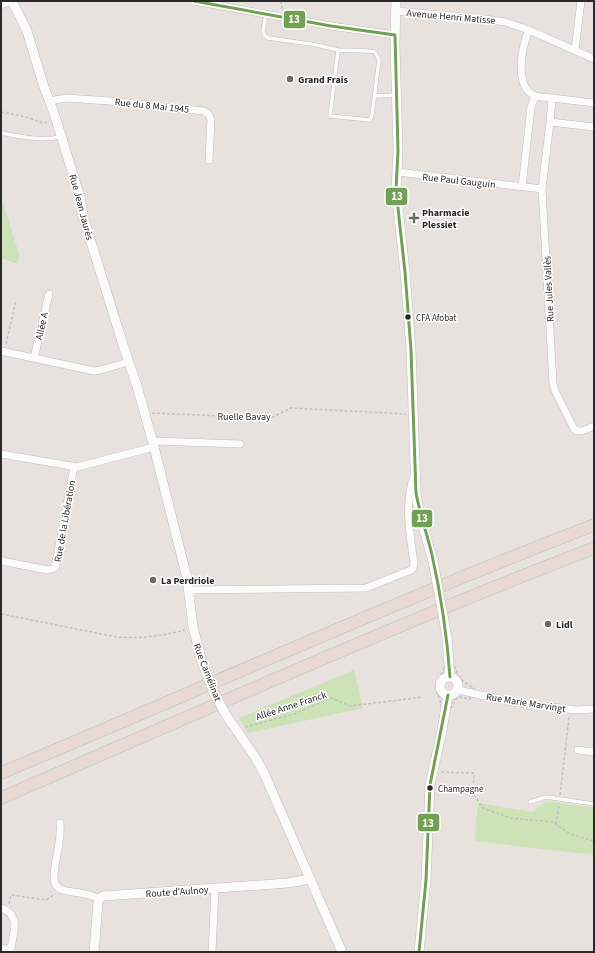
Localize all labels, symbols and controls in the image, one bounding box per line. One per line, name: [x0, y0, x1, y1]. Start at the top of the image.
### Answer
street label: Avenue Henri Matisse: [406, 6, 496, 28]
line badge: 13: [283, 10, 306, 29]
text: 13: [288, 12, 300, 27]
place label: Grand Frais: [298, 73, 349, 87]
marker: Grand Frais: [285, 74, 295, 84]
street label: Rue du 8 Mai 1945: [114, 95, 190, 117]
street label: Rue Paul Gauguin: [422, 170, 496, 192]
street label: Rue Jean Jaurès: [65, 173, 97, 242]
line badge: 13: [385, 187, 408, 206]
text: 13: [391, 189, 403, 204]
place label: Pharmacie Plessiet: [422, 206, 469, 232]
marker: Pharmacie Plessiet: [409, 213, 419, 223]
street label: Rue Jules Vallès: [540, 256, 558, 322]
street label: Allée A: [32, 311, 52, 341]
marker: CFA Afobat: [403, 312, 413, 322]
place label: CFA Afobat: [416, 312, 456, 325]
street label: Ruelle Bavay: [217, 410, 271, 424]
street label: Rue de la Libération: [51, 479, 79, 563]
line badge: 13: [411, 509, 433, 528]
text: 13: [416, 511, 428, 526]
place label: La Perdriole: [161, 574, 214, 588]
marker: La Perdriole: [148, 575, 158, 585]
place label: Lidl: [556, 618, 573, 632]
marker: Lidl: [543, 619, 553, 629]
street label: Rue Camélinat: [190, 641, 225, 704]
street label: Allée Anne Franck: [254, 688, 329, 724]
street label: Rue Marie Marvingt: [485, 690, 567, 716]
marker: Champagne: [425, 783, 435, 793]
place label: Champagne: [438, 783, 484, 796]
line badge: 13: [417, 813, 440, 832]
text: 13: [422, 816, 434, 831]
street label: Route d'Aulnoy: [145, 883, 209, 901]

